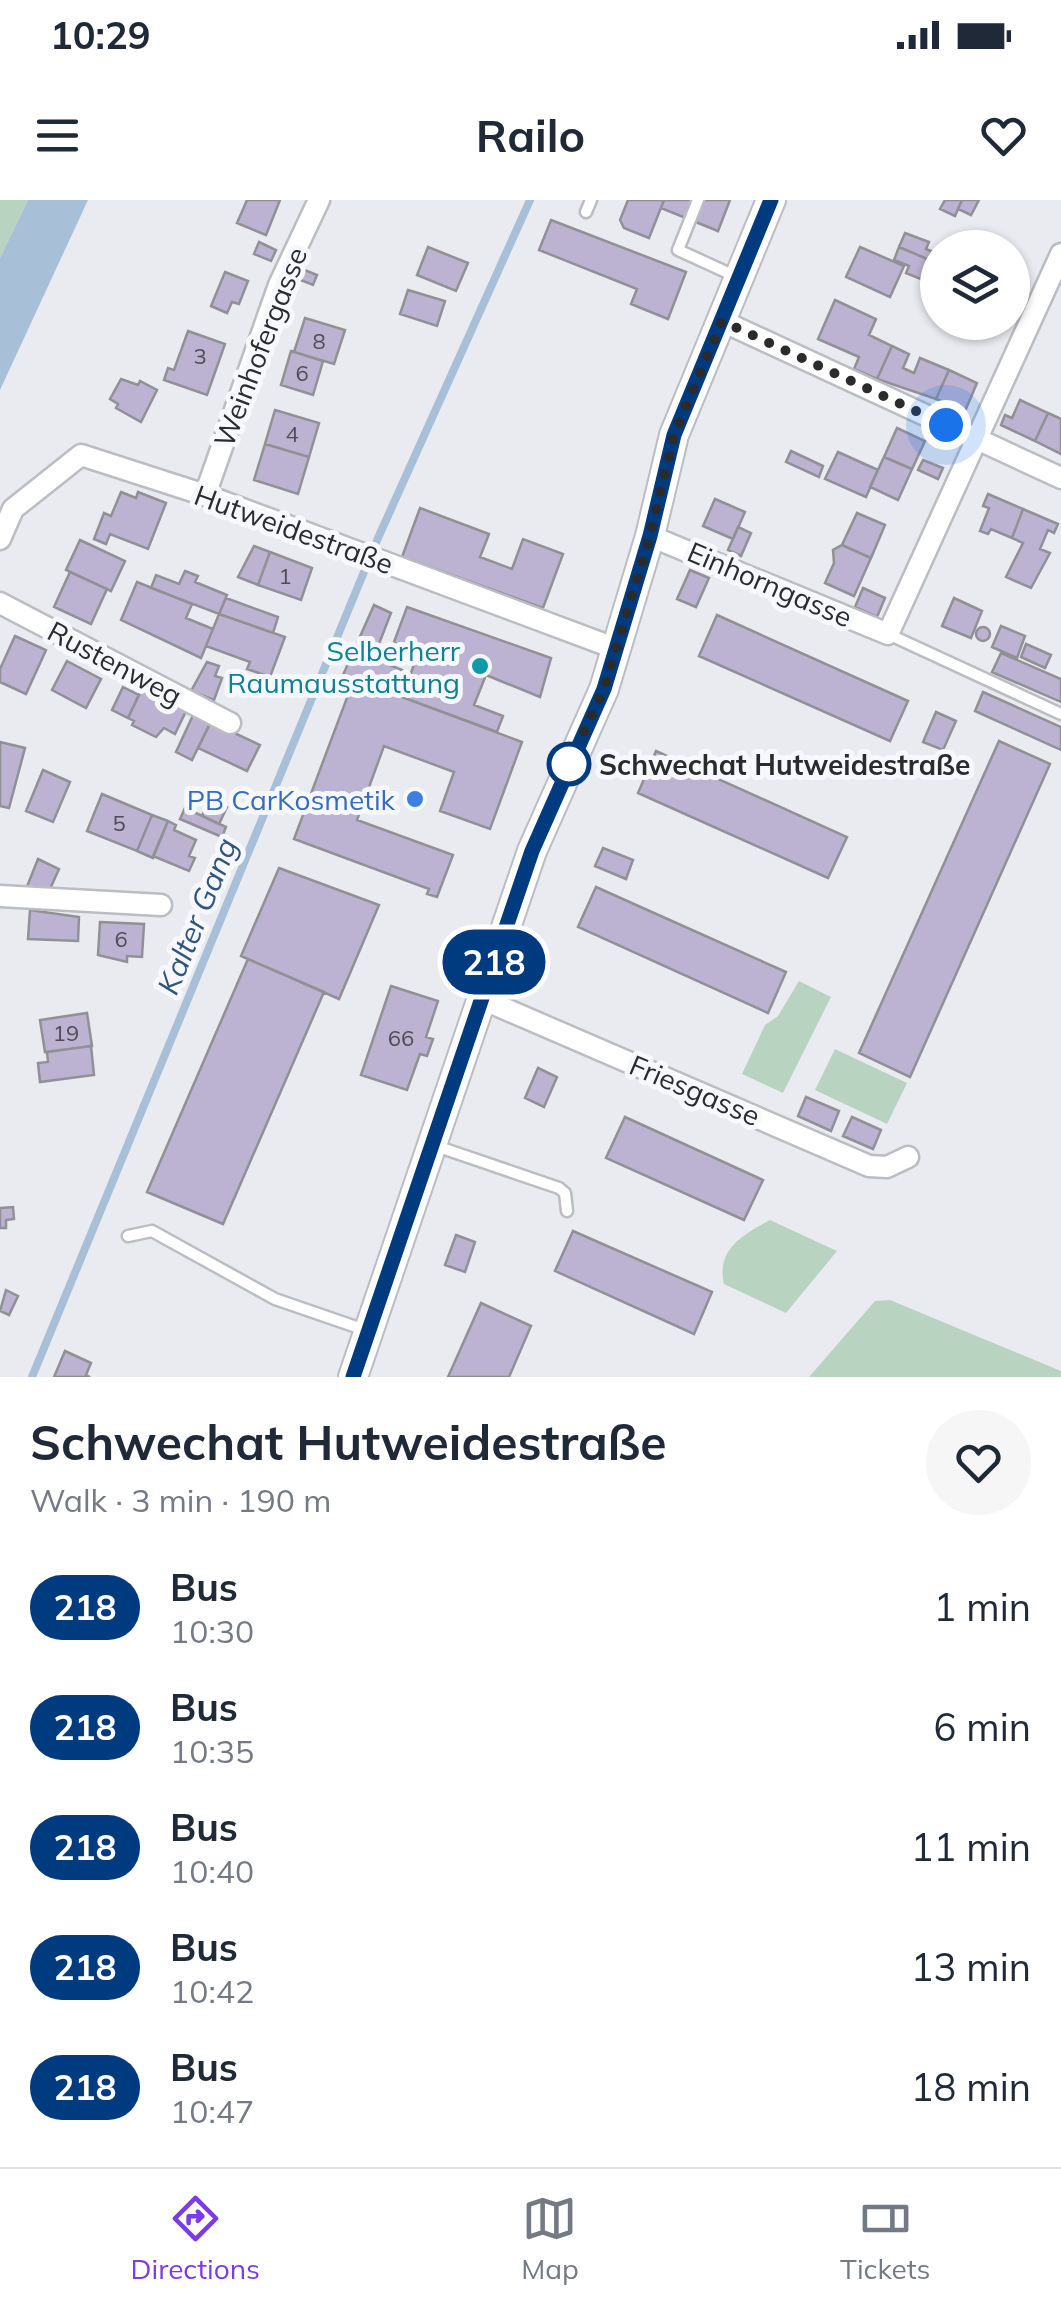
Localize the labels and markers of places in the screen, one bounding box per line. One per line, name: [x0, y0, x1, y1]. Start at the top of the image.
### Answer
place label: Selberherr Raumausstattung: [227, 633, 461, 700]
marker: Selberherr Raumausstattung: [469, 655, 491, 677]
marker: Schwechat Hutweidestraße: [548, 743, 590, 785]
place label: Schwechat Hutweidestraße: [599, 747, 970, 782]
place label: PB CarKosmetik: [187, 782, 396, 817]
marker: PB CarKosmetik: [404, 788, 426, 810]

